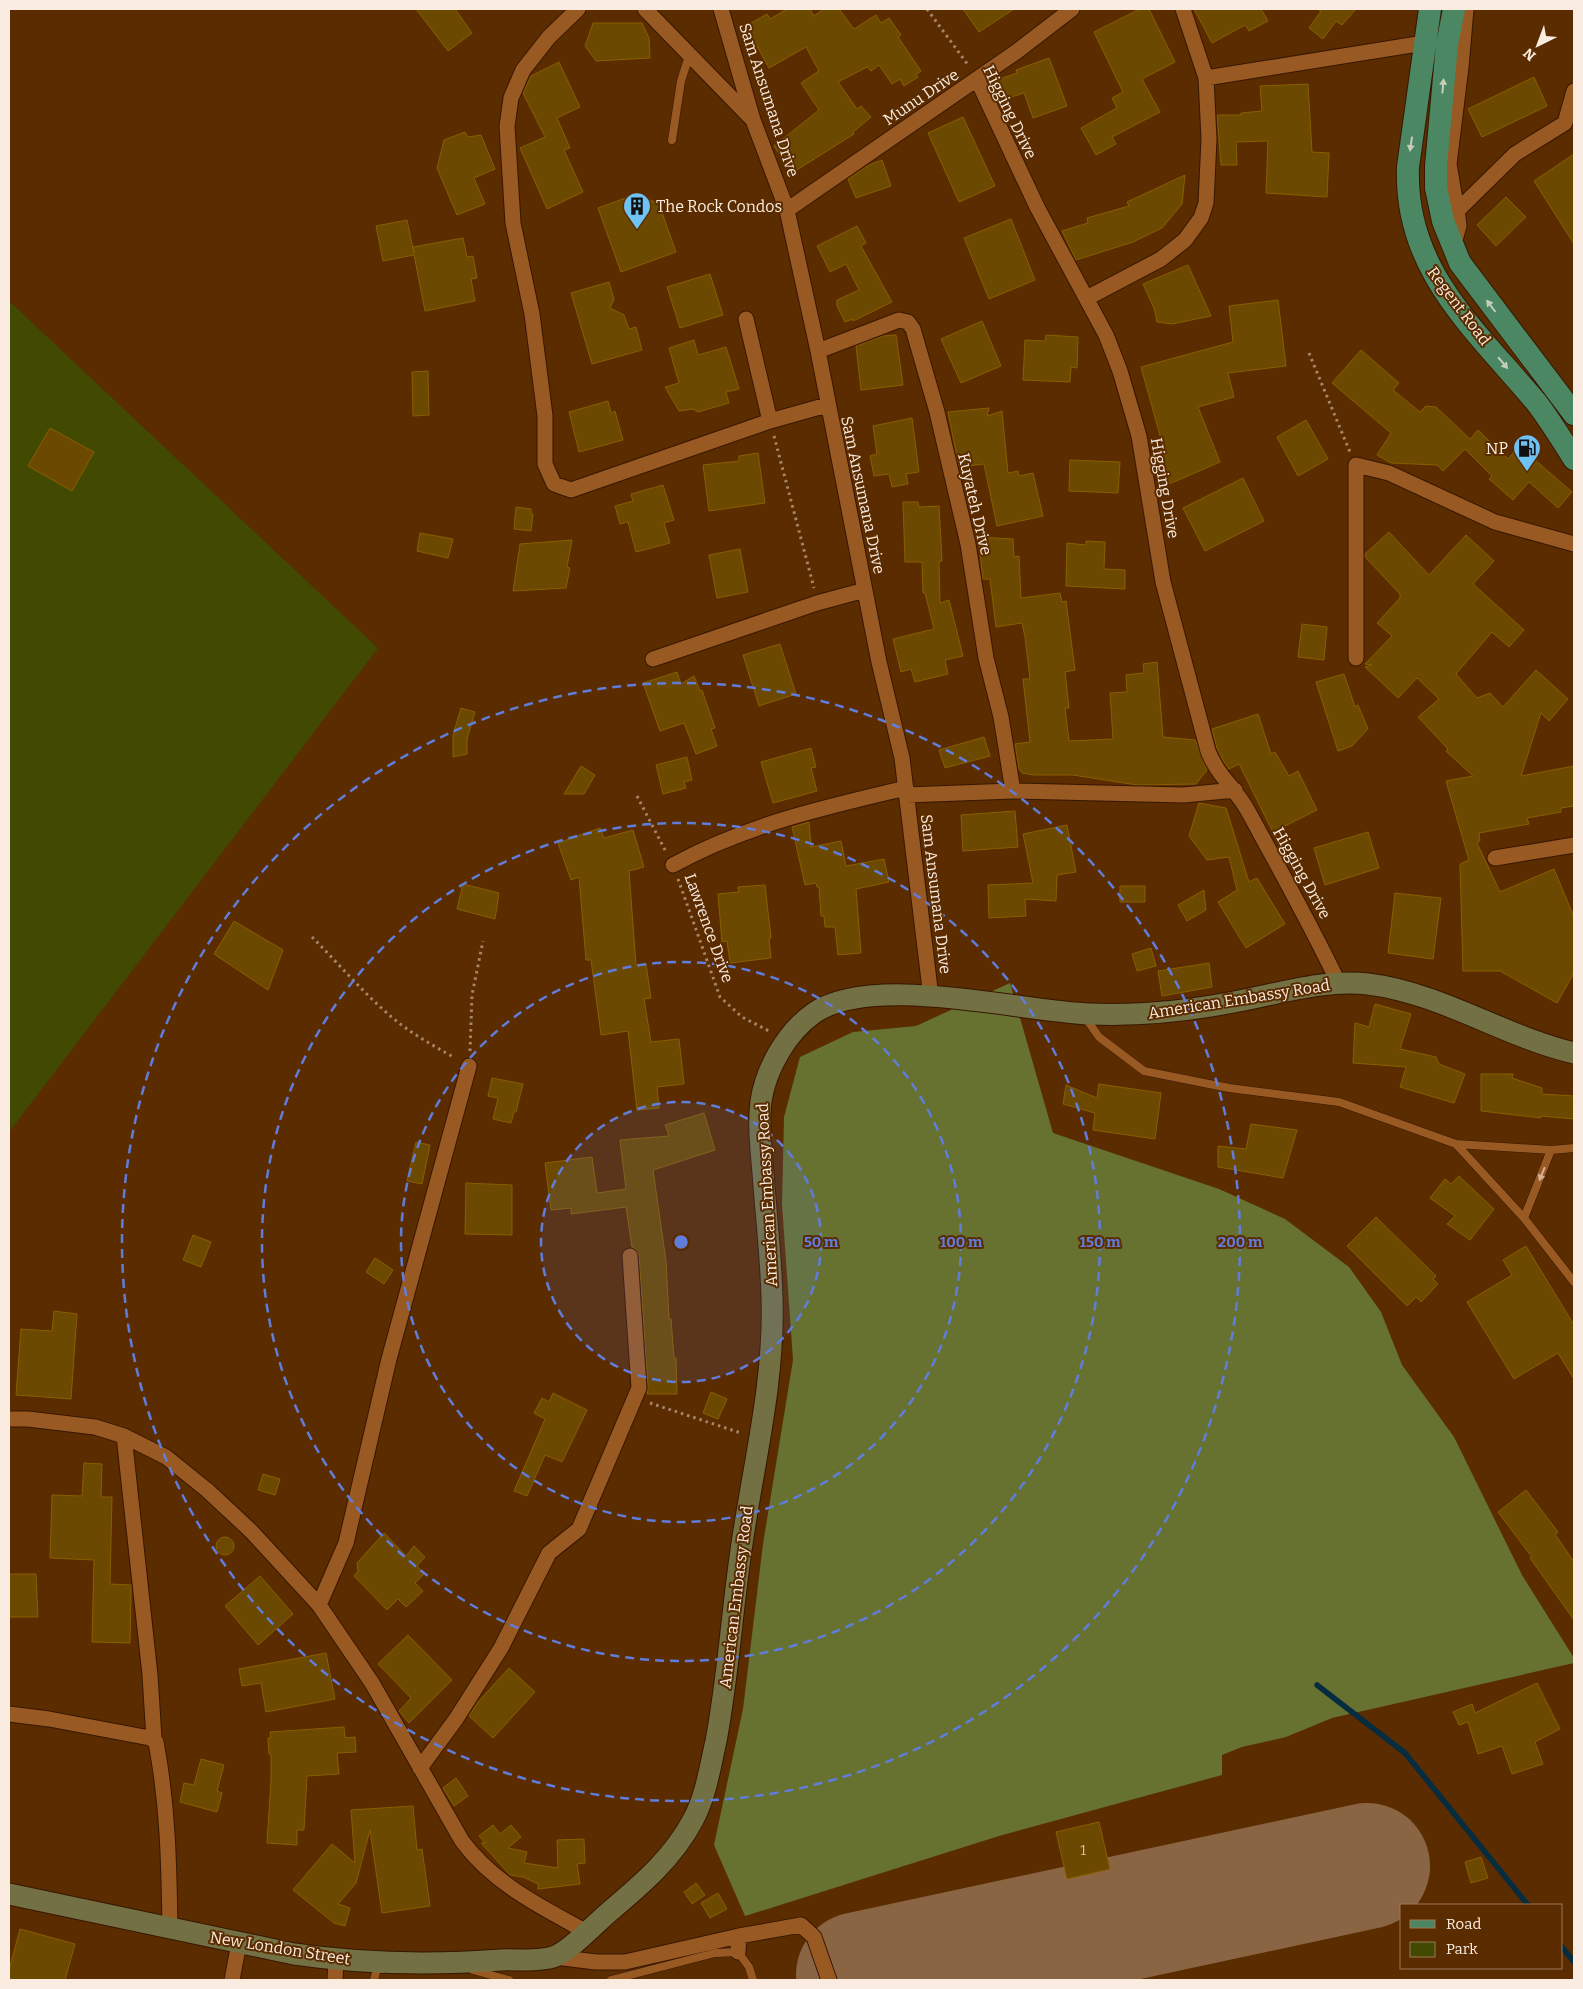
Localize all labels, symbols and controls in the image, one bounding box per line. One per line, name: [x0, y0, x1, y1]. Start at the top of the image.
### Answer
north arrow: [1513, 20, 1563, 70]
street label: Sam Ansumana Drive: [735, 21, 803, 179]
text: N: [1520, 44, 1539, 64]
street label: Higging Drive: [979, 62, 1041, 162]
street label: Munu Drive: [880, 65, 962, 129]
one-way arrow: [1440, 78, 1448, 94]
one-way arrow: [1407, 136, 1415, 152]
building icon: The Rock Condos: [622, 191, 652, 230]
place label: The Rock Condos: [656, 197, 782, 216]
street label: Regent Road: [1423, 263, 1495, 349]
one-way arrow: [1486, 300, 1497, 313]
one-way arrow: [1497, 357, 1508, 369]
street label: Sam Ansumana Drive: [837, 414, 889, 576]
fuel station icon: NP: [1512, 433, 1542, 472]
street label: Higging Drive: [1147, 436, 1183, 540]
place label: NP: [1486, 439, 1508, 458]
street label: Kuyateh Drive: [954, 451, 996, 557]
street label: Sam Ansumana Drive: [917, 813, 955, 975]
street label: Higging Drive: [1269, 824, 1335, 922]
street label: Lawrence Drive: [680, 871, 738, 985]
street label: American Embassy Road: [1147, 975, 1332, 1023]
street label: American Embassy Road: [753, 1102, 781, 1287]
one-way arrow: [1538, 1166, 1545, 1181]
centre of rings: [672, 1233, 690, 1251]
text: 50 m: [804, 1233, 839, 1251]
text: 100 m: [940, 1233, 983, 1251]
text: 150 m: [1079, 1233, 1121, 1251]
text: 200 m: [1218, 1233, 1263, 1251]
street label: American Embassy Road: [715, 1504, 757, 1689]
house number: 1: [1080, 1842, 1086, 1859]
legend: [1400, 1904, 1563, 1969]
text: Road: [1446, 1915, 1481, 1933]
street label: New London Street: [208, 1928, 352, 1969]
text: Park: [1446, 1940, 1478, 1958]

